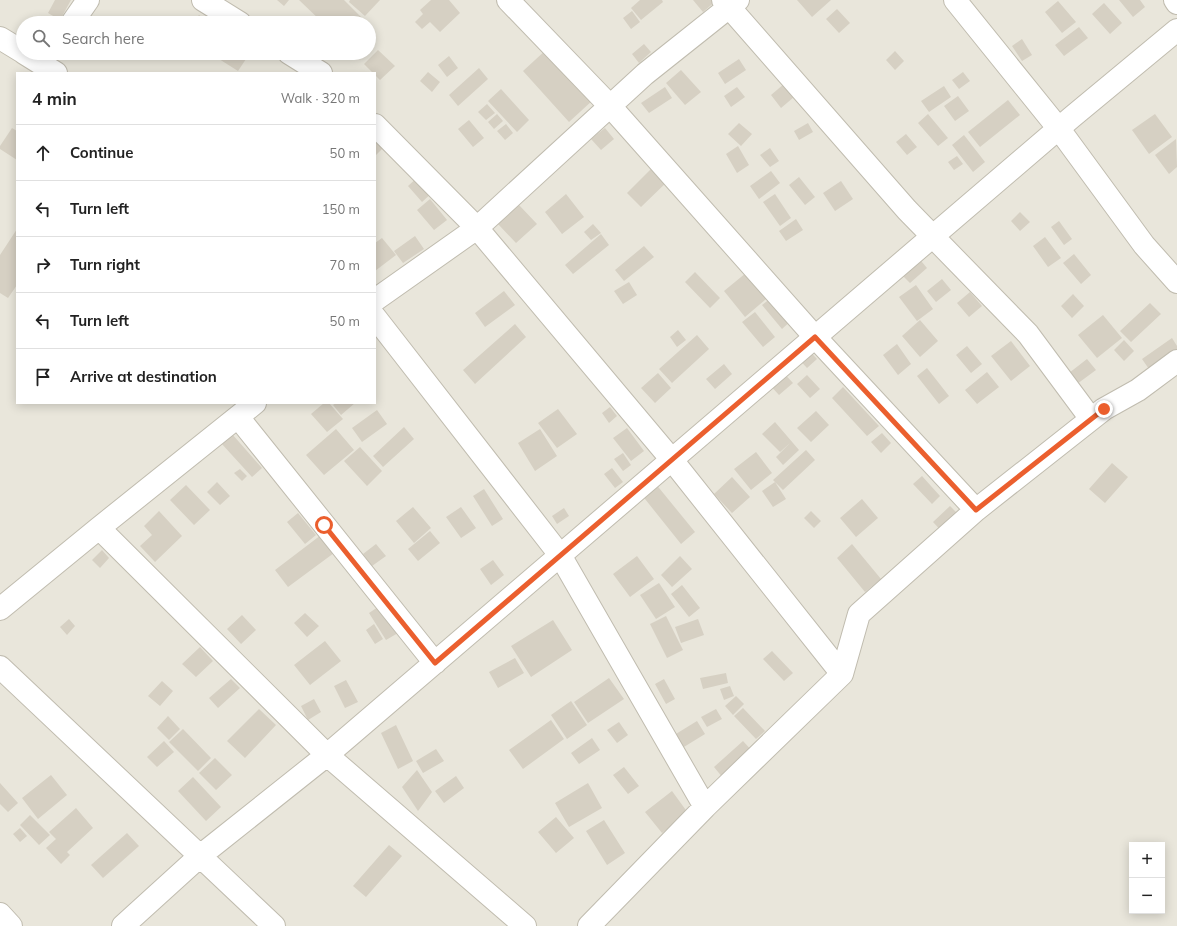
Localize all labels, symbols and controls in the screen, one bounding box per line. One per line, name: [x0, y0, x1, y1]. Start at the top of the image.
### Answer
search box: [16, 16, 376, 60]
icon: search: [30, 27, 52, 49]
text: Search here: [62, 29, 144, 48]
text: 4 min: [32, 88, 77, 109]
text: Walk · 320 m: [281, 90, 360, 106]
icon: ahead: [32, 142, 54, 164]
text: Continue: [70, 143, 133, 162]
text: 50 m: [330, 145, 360, 161]
icon: left: [32, 198, 54, 220]
text: Turn left: [70, 199, 129, 218]
text: 150 m: [322, 201, 360, 217]
icon: right: [32, 254, 54, 276]
text: Turn right: [70, 255, 140, 274]
text: 70 m: [330, 257, 360, 273]
icon: left: [32, 310, 54, 332]
text: Turn left: [70, 311, 129, 330]
text: 50 m: [330, 313, 360, 329]
icon: arrive: [32, 366, 54, 388]
text: Arrive at destination: [70, 367, 217, 386]
route end: [1095, 400, 1113, 418]
route start: [315, 516, 333, 534]
map controls: [1129, 842, 1165, 914]
button: +: [1129, 842, 1165, 878]
button: −: [1129, 878, 1165, 914]

